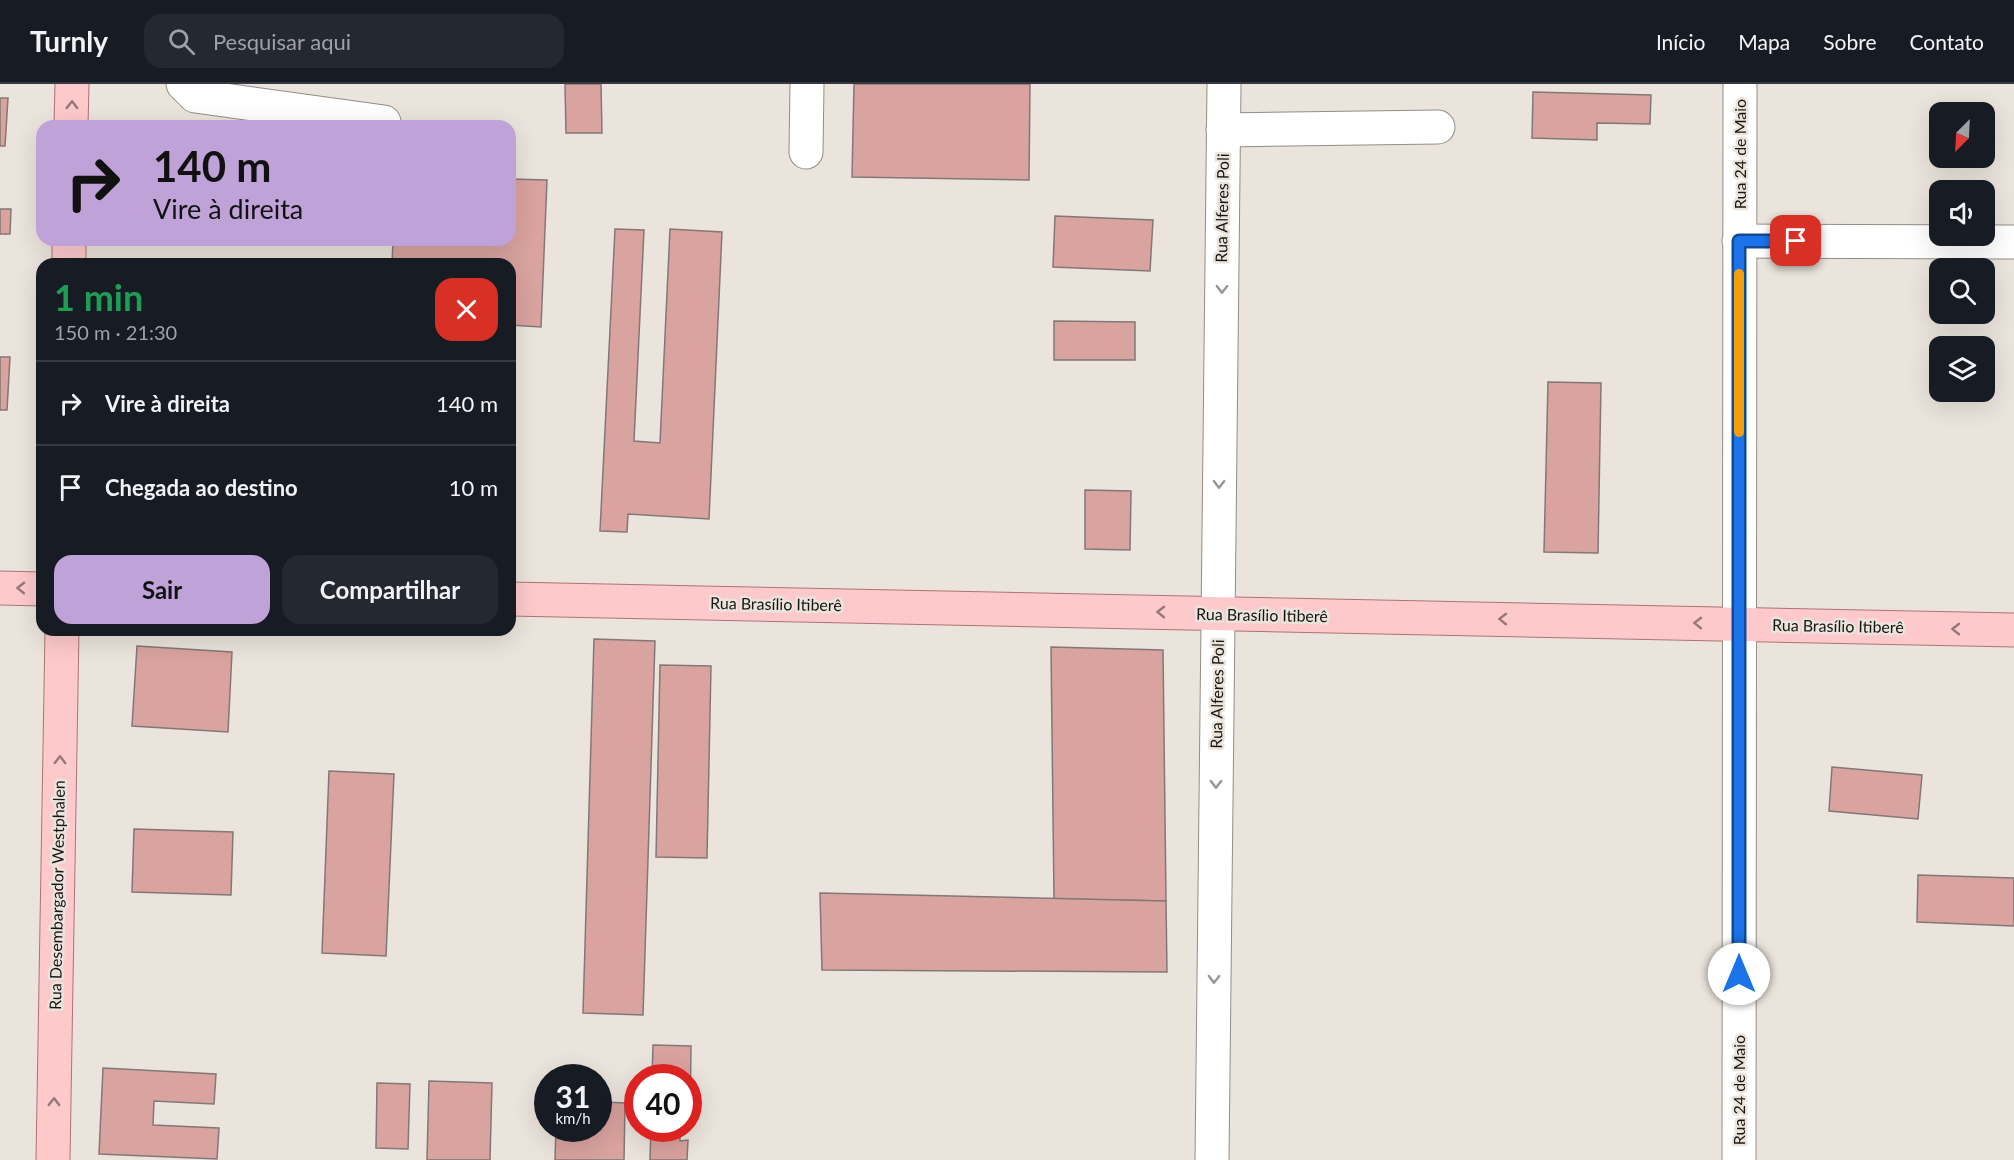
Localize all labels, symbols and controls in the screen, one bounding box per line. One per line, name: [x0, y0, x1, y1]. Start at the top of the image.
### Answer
search box: [144, 14, 564, 68]
text: Turnly: [30, 24, 108, 58]
icon: search: [165, 25, 198, 58]
text: Pesquisar aqui: [213, 28, 351, 55]
text: Início: [1656, 29, 1705, 54]
text: Mapa: [1738, 29, 1790, 54]
text: Sobre: [1823, 29, 1876, 54]
text: Contato: [1909, 29, 1984, 54]
street label: Rua 24 de Maio: [1730, 99, 1749, 209]
one-way arrow: [66, 100, 78, 109]
north arrow: [1929, 102, 1995, 168]
map controls: [1929, 102, 1995, 402]
text: 140 m: [153, 141, 271, 191]
icon: right: [54, 144, 132, 222]
street label: Rua Alferes Poli: [1211, 153, 1232, 263]
button: sound: [1929, 180, 1995, 246]
text: Vire à direita: [153, 192, 303, 225]
pin: [1770, 215, 1821, 266]
icon: arrive: [1779, 224, 1812, 257]
button: search: [1929, 258, 1995, 324]
text: 1 min: [54, 275, 143, 319]
button: close: [435, 278, 498, 341]
one-way arrow: [1215, 285, 1228, 294]
text: 150 m · 21:30: [54, 320, 177, 344]
button: layers: [1929, 336, 1995, 402]
icon: right: [54, 387, 87, 420]
text: Vire à direita: [105, 390, 230, 417]
text: 140 m: [436, 390, 498, 417]
icon: arrive: [54, 471, 87, 504]
text: Chegada ao destino: [105, 474, 298, 501]
text: 10 m: [449, 474, 498, 501]
one-way arrow: [1213, 480, 1225, 489]
button: Sair: [54, 555, 270, 624]
button: Compartilhar: [282, 555, 498, 624]
one-way arrow: [16, 582, 25, 594]
street label: Rua Brasílio Itiberê: [710, 593, 842, 614]
street label: Rua Brasílio Itiberê: [1196, 604, 1328, 625]
one-way arrow: [1156, 606, 1165, 619]
one-way arrow: [1498, 613, 1507, 626]
street label: Rua Brasílio Itiberê: [1772, 615, 1904, 636]
one-way arrow: [1693, 617, 1702, 629]
one-way arrow: [1951, 622, 1960, 635]
street label: Rua Alferes Poli: [1206, 639, 1227, 749]
one-way arrow: [54, 755, 66, 764]
street label: Rua Desembargador Westphalen: [45, 780, 68, 1010]
one-way arrow: [1210, 780, 1222, 789]
position arrow: [1707, 942, 1771, 1006]
one-way arrow: [1208, 975, 1220, 984]
street label: Rua 24 de Maio: [1729, 1035, 1748, 1145]
speed limit sign: 40: [624, 1064, 702, 1142]
text: 31: [556, 1078, 590, 1114]
one-way arrow: [47, 1097, 60, 1106]
text: km/h: [555, 1109, 591, 1127]

